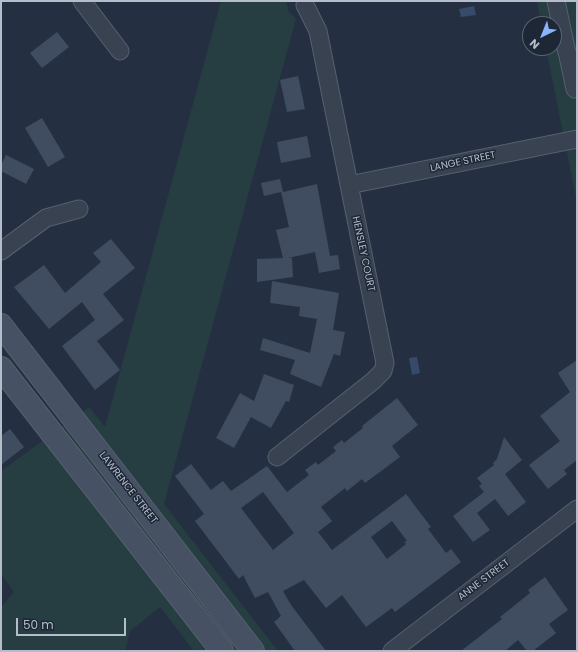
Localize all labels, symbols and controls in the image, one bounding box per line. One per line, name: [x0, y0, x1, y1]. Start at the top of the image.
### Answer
north arrow: [522, 16, 562, 56]
text: N: [526, 35, 543, 53]
street label: LANGE STREET: [429, 149, 497, 175]
street label: HENSLEY COURT: [349, 215, 377, 293]
street label: LAWRENCE STREET: [96, 450, 160, 526]
street label: ANNE STREET: [456, 557, 512, 603]
scale bar: [18, 610, 128, 636]
text: 50 m: [23, 616, 54, 633]

